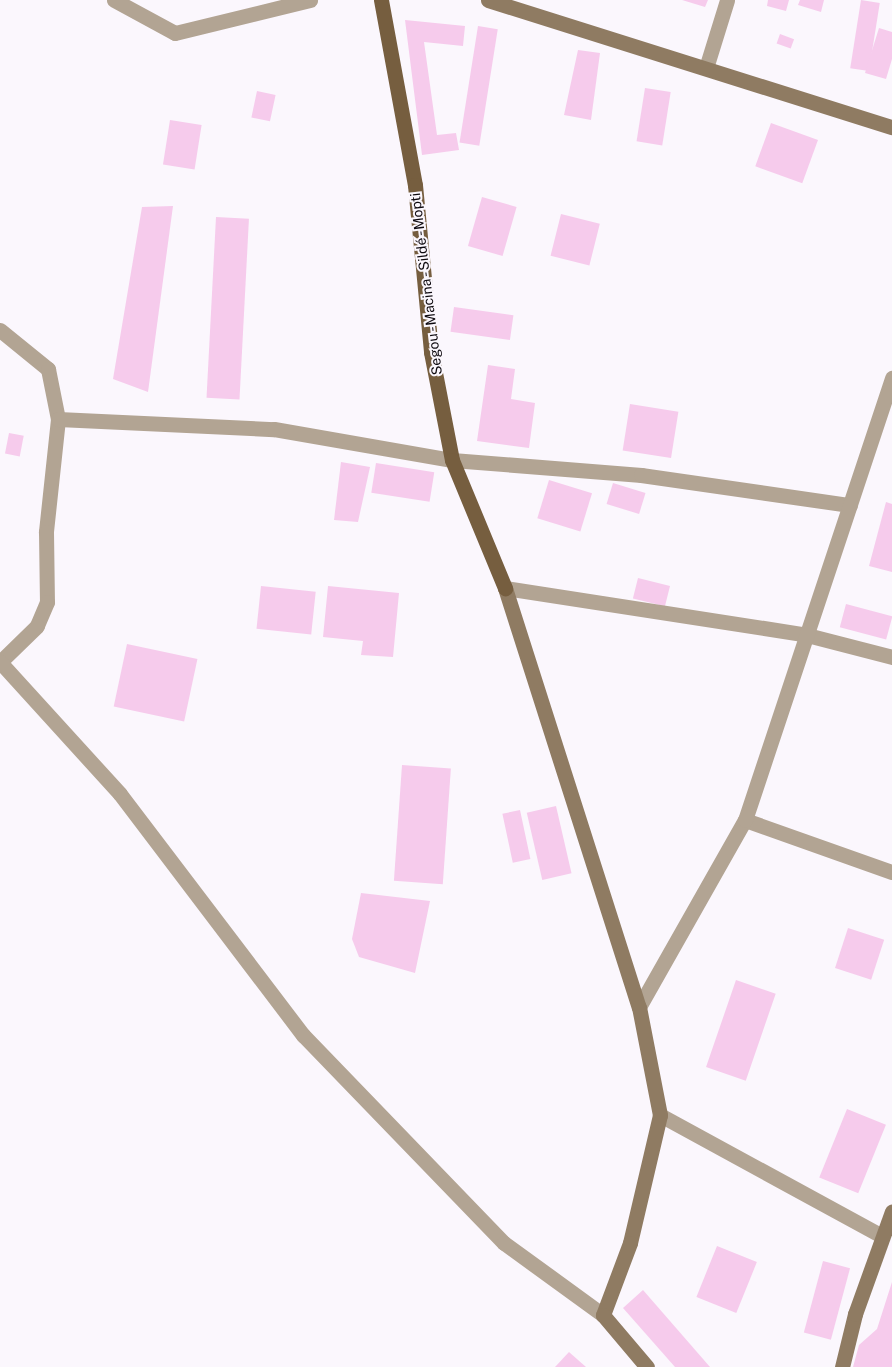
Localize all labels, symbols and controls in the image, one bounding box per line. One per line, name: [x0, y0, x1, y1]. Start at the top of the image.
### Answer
street label: Segou - Macina - Sildé - Mopti: [406, 186, 446, 382]

